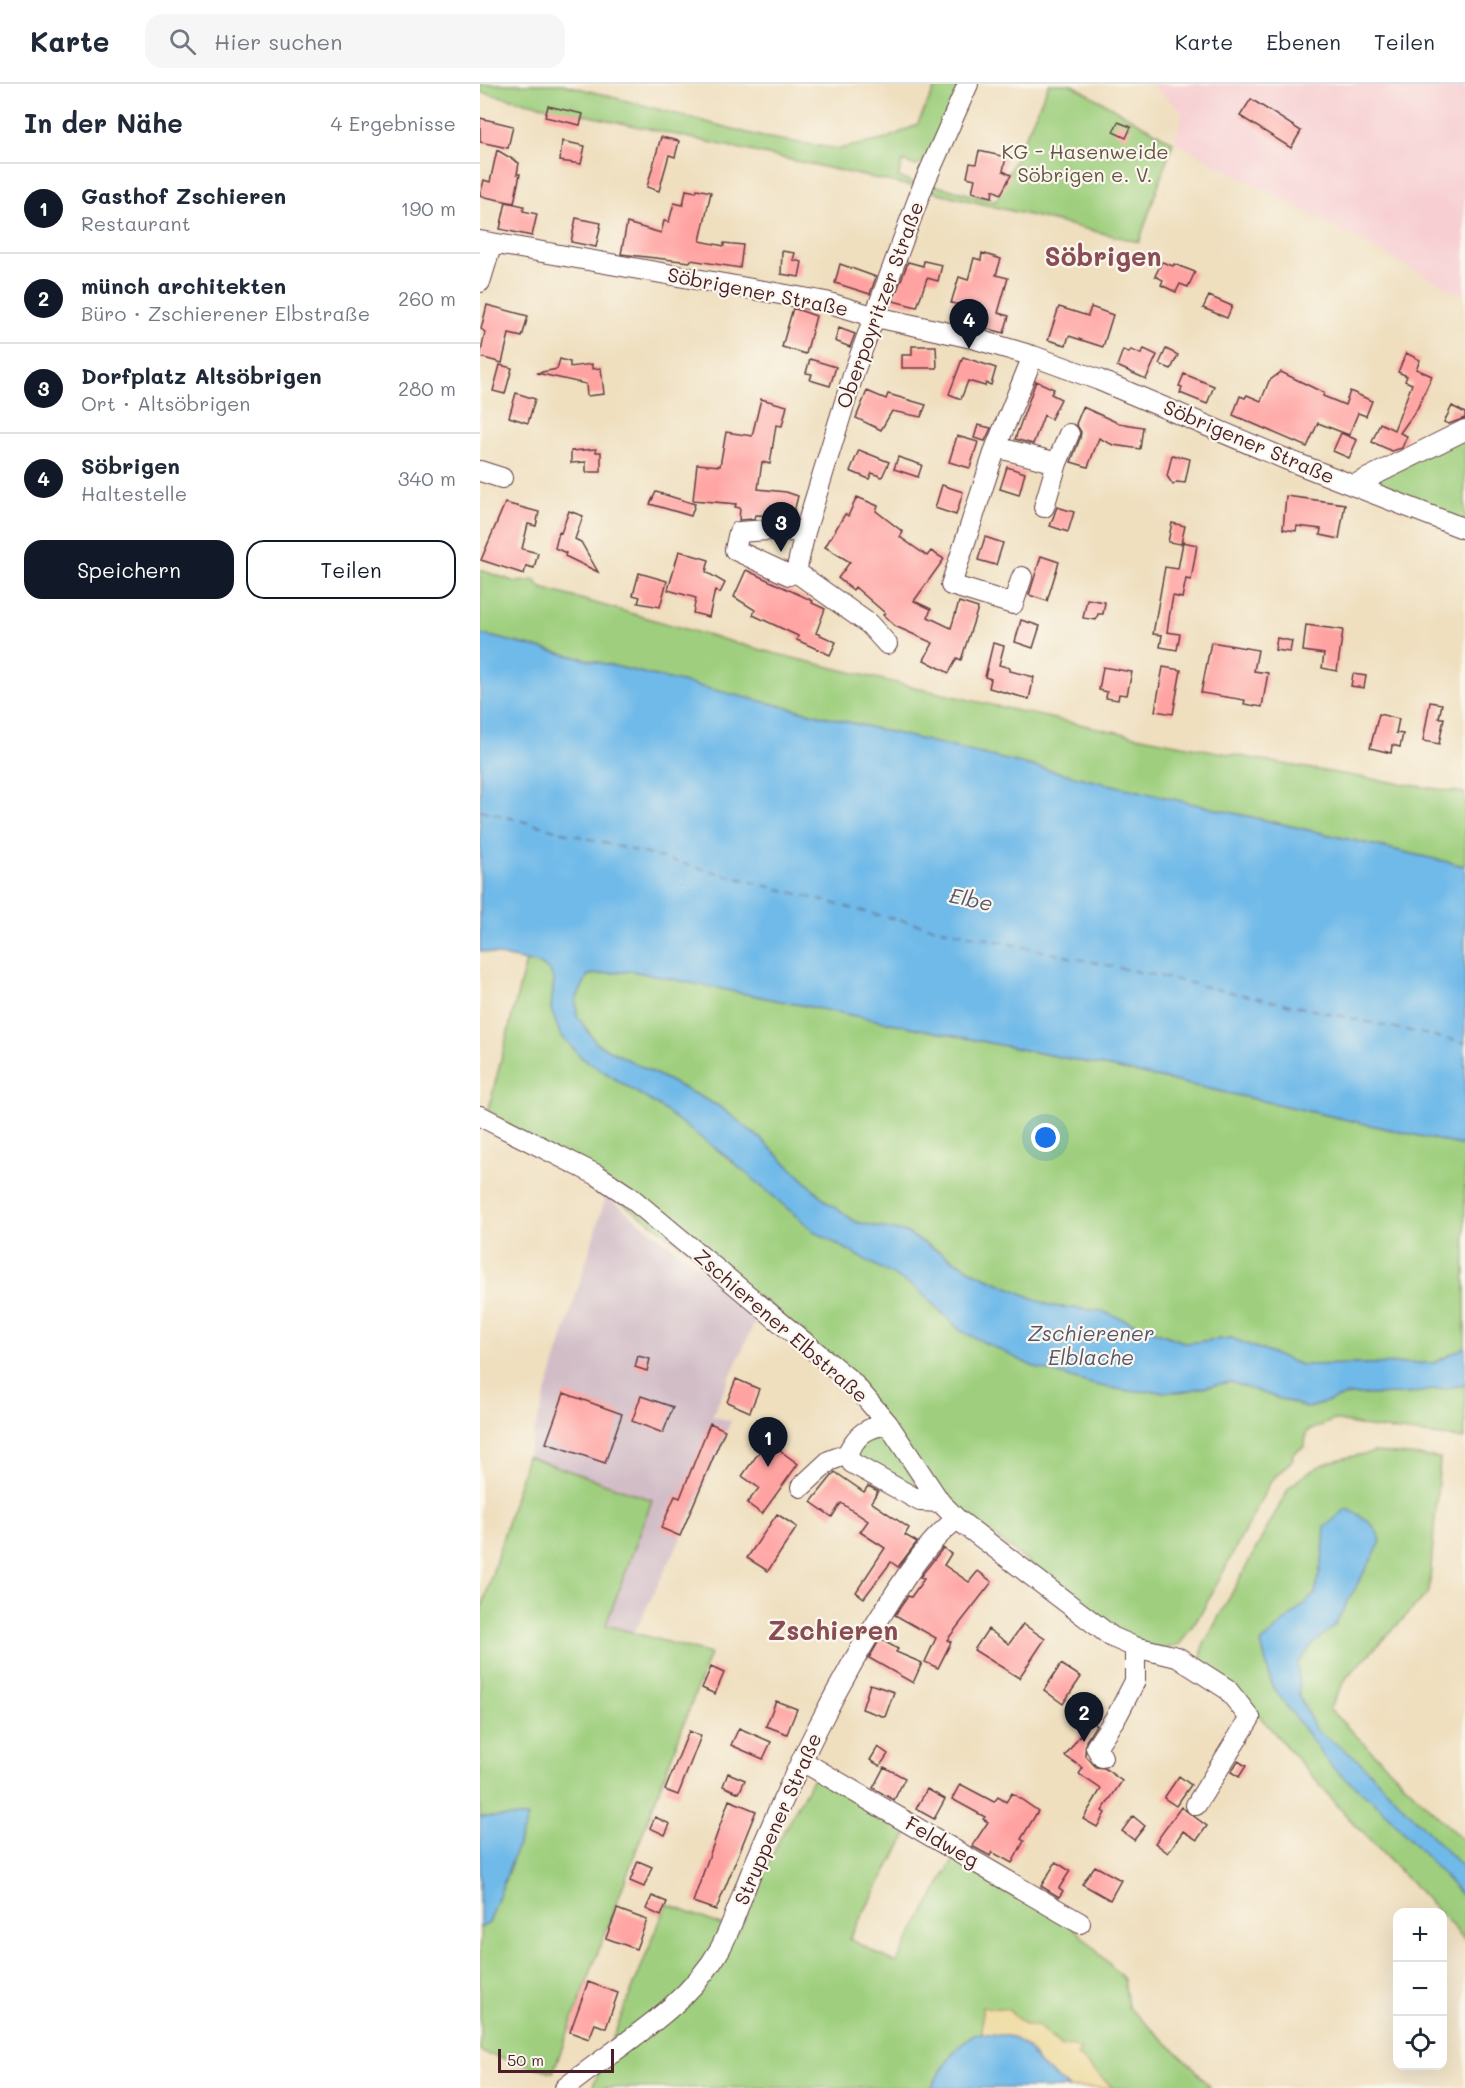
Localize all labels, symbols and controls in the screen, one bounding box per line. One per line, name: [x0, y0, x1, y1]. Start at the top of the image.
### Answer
search box: [145, 14, 565, 68]
text: Karte: [30, 23, 109, 59]
icon: search: [166, 25, 199, 58]
text: Hier suchen: [214, 27, 342, 56]
text: Karte: [1175, 28, 1233, 55]
text: Ebenen: [1266, 28, 1341, 55]
text: Teilen: [1374, 28, 1435, 55]
text: In der Nähe: [24, 106, 183, 140]
text: 4 Ergebnisse: [331, 110, 456, 136]
park label: KG - Hasenweide Söbrigen e. V.: [1001, 138, 1169, 187]
text: Gasthof Zschieren: [81, 181, 286, 210]
text: 1: [39, 195, 48, 221]
text: 190 m: [401, 195, 456, 221]
street label: Oberpoyritzer Straße: [830, 198, 929, 412]
text: Restaurant: [81, 210, 191, 236]
district label: Söbrigen: [1045, 239, 1161, 273]
street label: Söbrigener Straße: [666, 261, 851, 321]
text: münch architekten: [81, 271, 286, 300]
text: 2: [38, 285, 49, 311]
text: 260 m: [398, 285, 456, 311]
text: Büro · Zschierener Elbstraße: [81, 300, 370, 326]
pin: 4: [950, 300, 988, 349]
text: Dorfplatz Altsöbrigen: [81, 361, 322, 390]
text: 3: [38, 375, 50, 401]
text: 280 m: [398, 375, 456, 401]
text: Ort · Altsöbrigen: [81, 390, 250, 416]
street label: Söbrigener Straße: [1160, 393, 1339, 489]
text: Söbrigen: [81, 451, 180, 480]
text: 4: [37, 465, 50, 491]
text: 340 m: [398, 465, 456, 491]
text: Haltestelle: [81, 480, 187, 506]
pin: 3: [762, 502, 800, 552]
button: Speichern: [24, 540, 234, 599]
button: Teilen: [246, 540, 456, 599]
water label: Elbe: [947, 881, 995, 916]
your location: [1031, 1123, 1060, 1152]
street label: Zschierener Elbstraße: [689, 1242, 874, 1408]
water label: Zschierener Elblache: [1028, 1319, 1154, 1370]
pin: 1: [748, 1418, 788, 1467]
district label: Zschieren: [768, 1613, 898, 1647]
pin: 2: [1064, 1692, 1104, 1742]
street label: Struppener Straße: [727, 1729, 827, 1909]
street label: Feldweg: [901, 1810, 984, 1873]
map controls: [1393, 1908, 1447, 2070]
button: +: [1393, 1908, 1447, 1962]
button: −: [1393, 1962, 1447, 2016]
button: locate: [1393, 2016, 1447, 2070]
scale bar: [498, 2046, 614, 2074]
text: 50 m: [507, 2049, 544, 2070]

